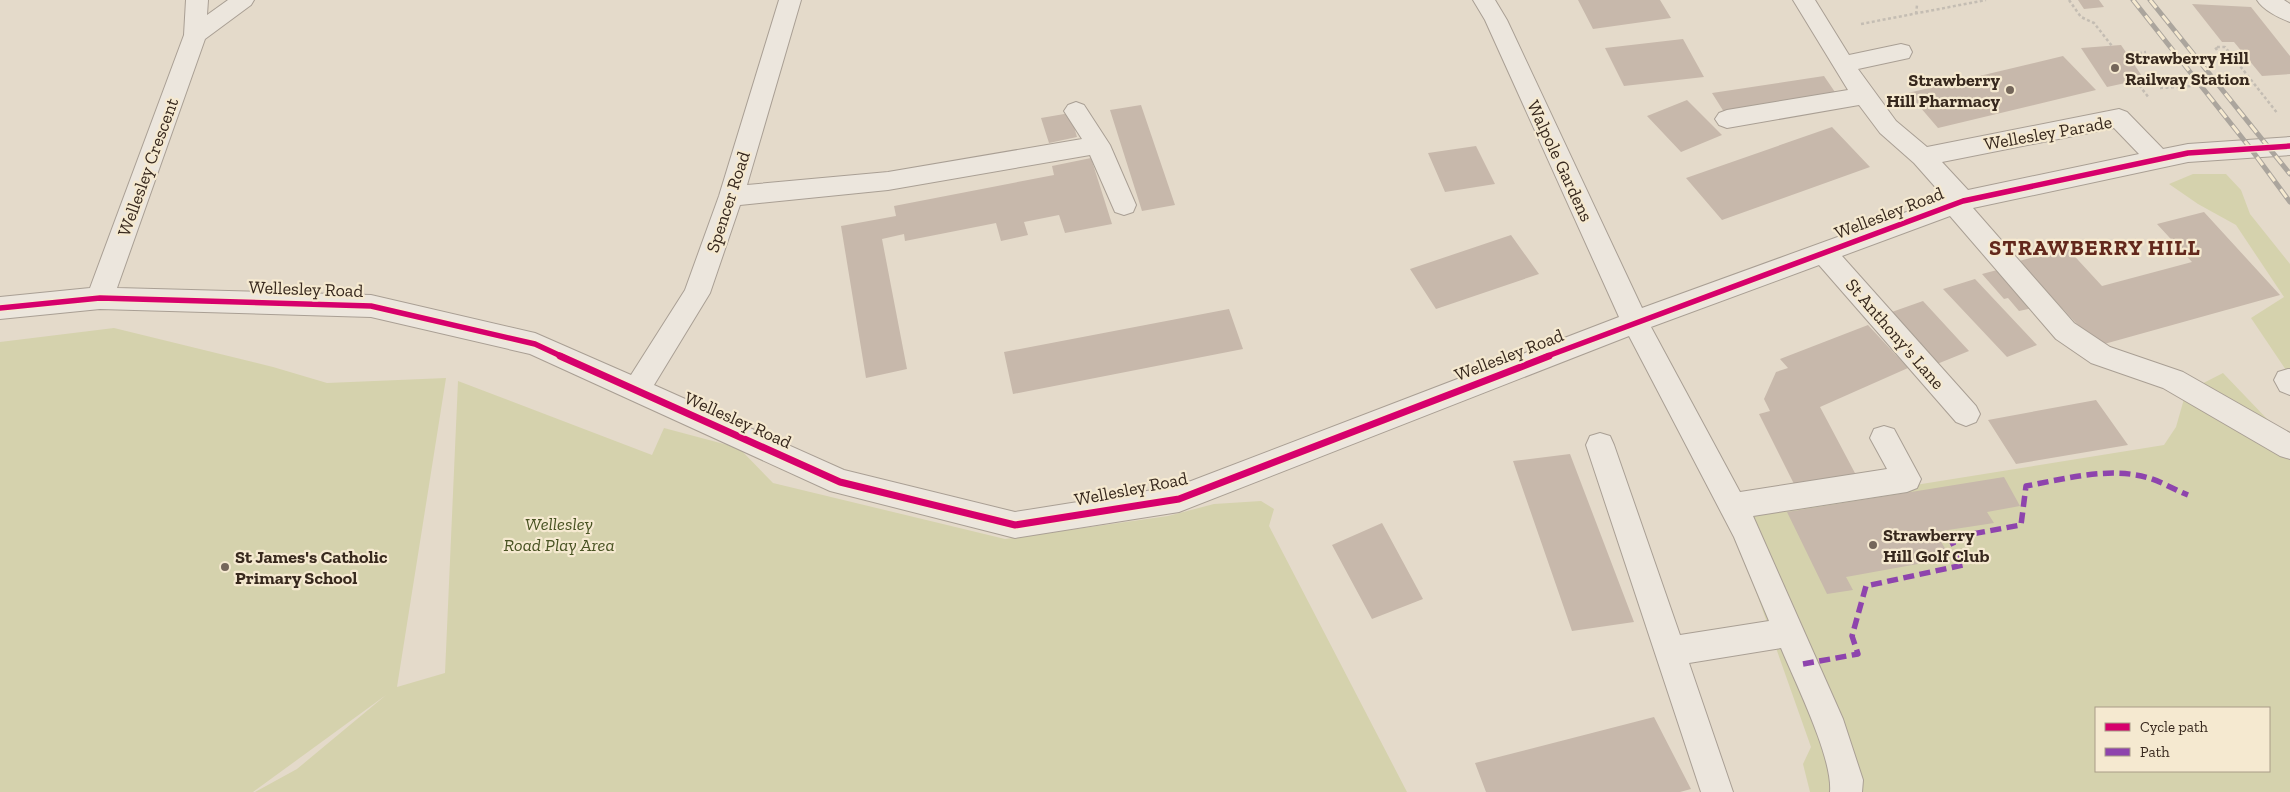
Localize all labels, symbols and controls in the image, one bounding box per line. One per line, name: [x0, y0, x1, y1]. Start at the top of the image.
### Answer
place label: Strawberry Hill Railway Station: [2125, 47, 2250, 90]
marker: Strawberry Hill Railway Station: [2109, 62, 2121, 74]
place label: Strawberry Hill Pharmacy: [1886, 69, 2000, 112]
marker: Strawberry Hill Pharmacy: [2004, 84, 2016, 96]
street label: Wellesley Crescent: [113, 95, 183, 239]
street label: Walpole Gardens: [1522, 97, 1598, 225]
street label: Wellesley Parade: [1982, 111, 2114, 155]
street label: Spencer Road: [701, 149, 755, 255]
street label: Wellesley Road: [1831, 182, 1947, 244]
district label: STRAWBERRY HILL: [1989, 234, 2201, 261]
street label: St Anthony's Lane: [1841, 274, 1949, 394]
street label: Wellesley Road: [248, 276, 364, 302]
street label: Wellesley Road: [1451, 324, 1567, 386]
street label: Wellesley Road: [681, 387, 795, 453]
street label: Wellesley Road: [1073, 467, 1190, 511]
park label: Wellesley Road Play Area: [503, 513, 615, 556]
place label: Strawberry Hill Golf Club: [1883, 524, 1989, 567]
marker: Strawberry Hill Golf Club: [1867, 539, 1879, 551]
place label: St James's Catholic Primary School: [235, 546, 388, 589]
marker: St James's Catholic Primary School: [219, 561, 231, 573]
legend: [2095, 707, 2270, 772]
text: Cycle path: [2140, 718, 2209, 736]
text: Path: [2140, 743, 2170, 761]

